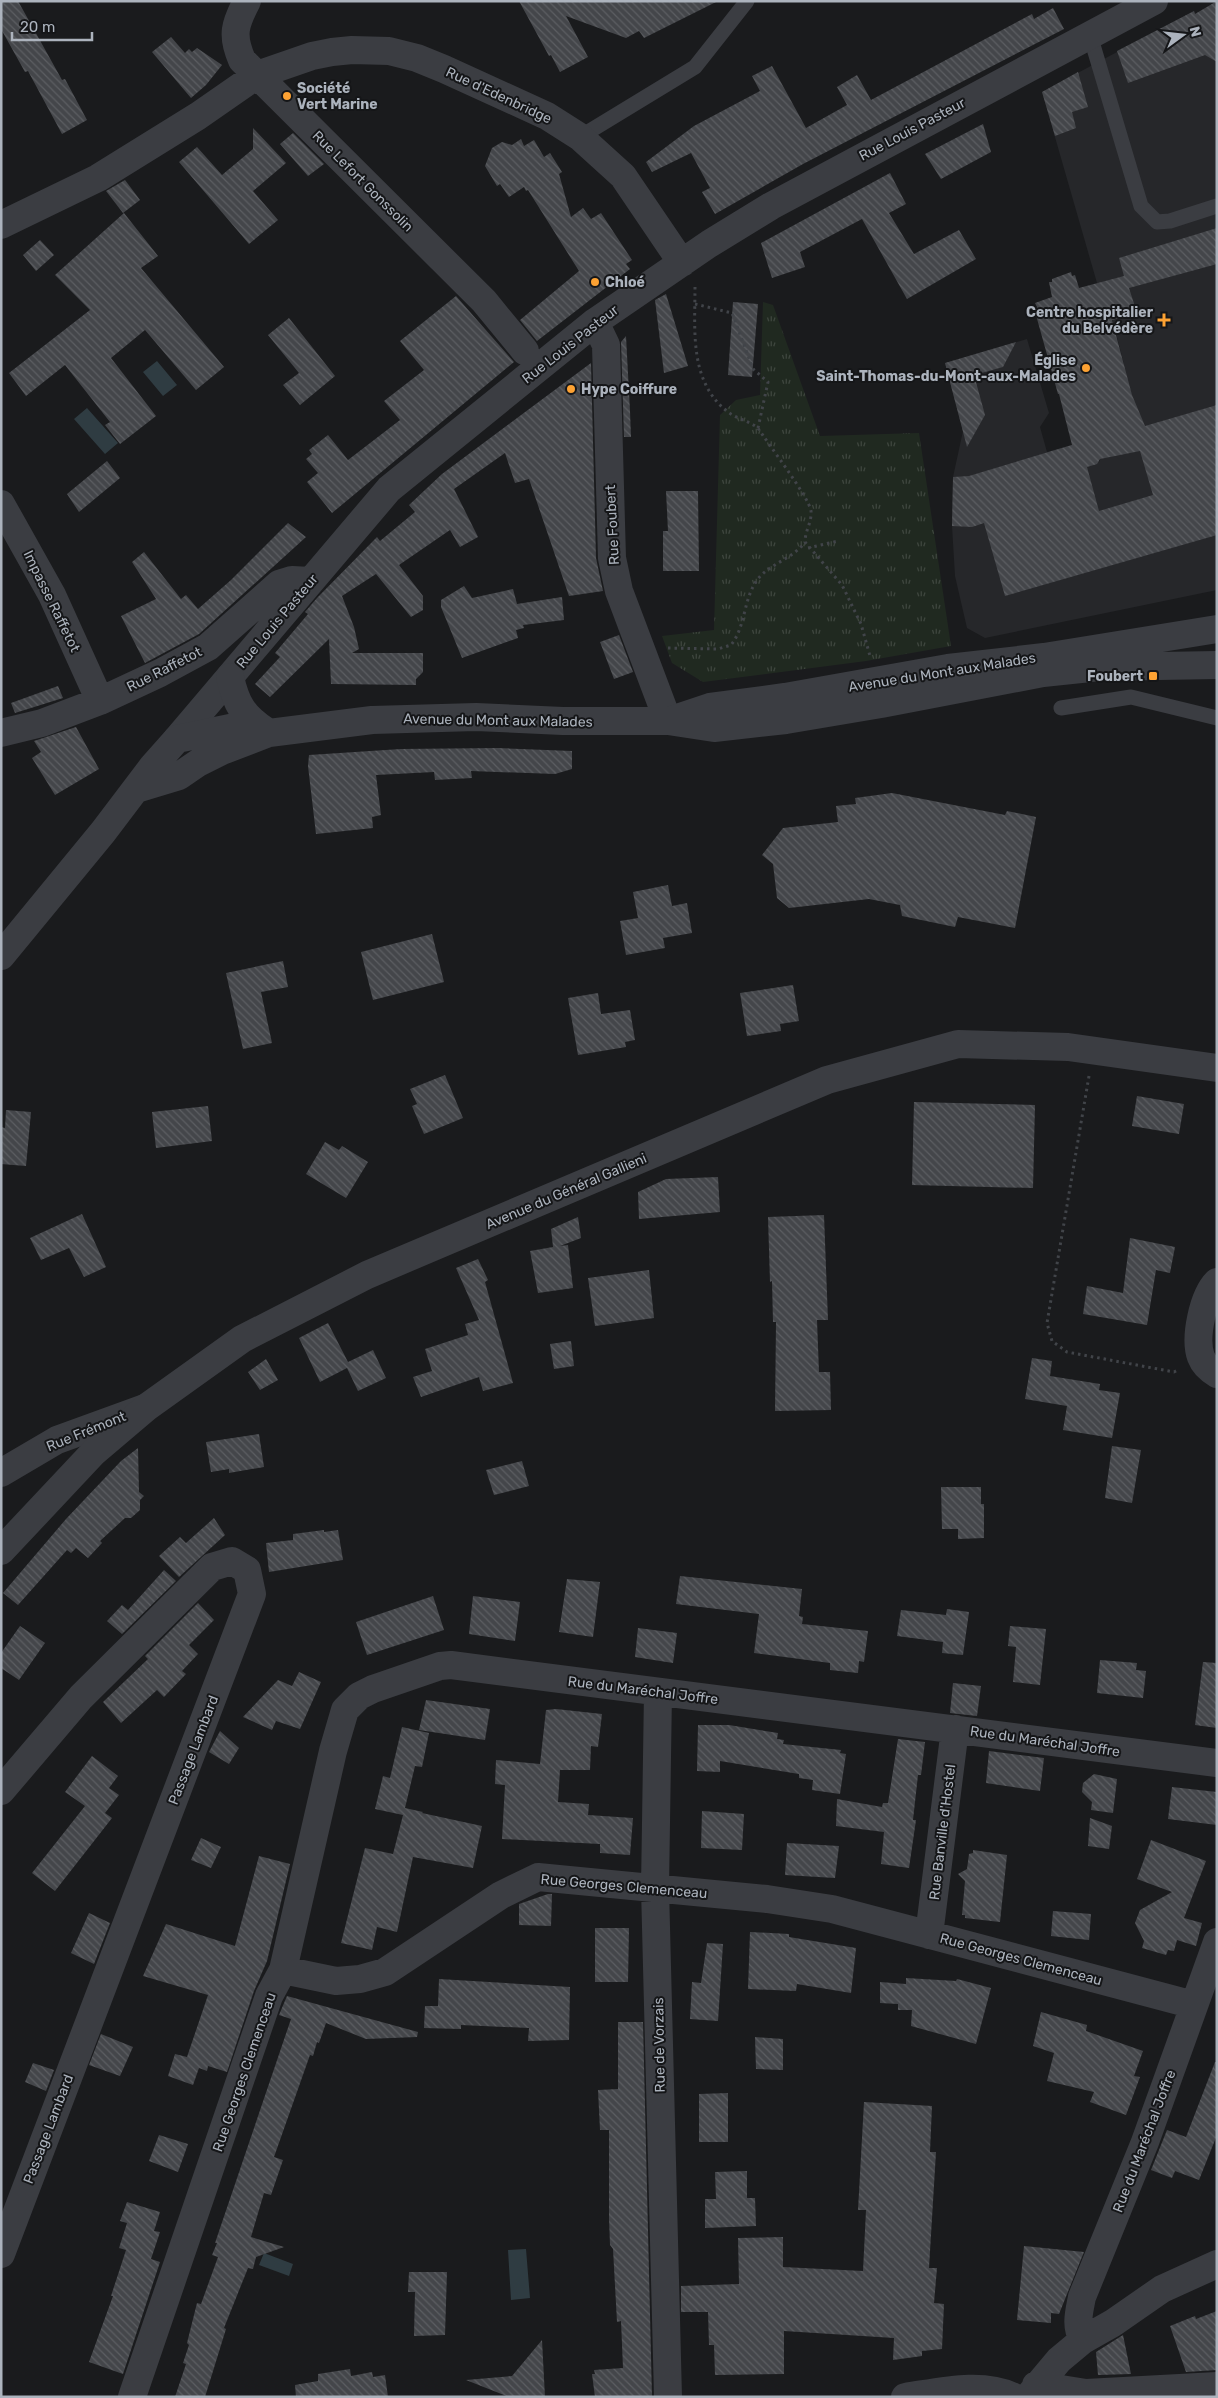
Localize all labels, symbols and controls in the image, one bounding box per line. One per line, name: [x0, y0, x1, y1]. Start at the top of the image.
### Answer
scale bar: [12, 10, 92, 42]
north arrow: [1158, 10, 1208, 60]
text: 20 m: [20, 18, 55, 36]
text: N: [1186, 25, 1205, 39]
street label: Rue d'Edenbridge: [443, 63, 555, 127]
place label: Société Vert Marine: [297, 80, 378, 113]
marker: Société Vert Marine: [281, 90, 293, 102]
street label: Rue Louis Pasteur: [856, 94, 969, 165]
street label: Rue Lefort Gonssolin: [309, 127, 417, 235]
place label: Chloé: [605, 274, 645, 291]
marker: Chloé: [589, 276, 601, 288]
street label: Rue Louis Pasteur: [519, 301, 622, 387]
place label: Centre hospitalier du Belvédère: [1026, 304, 1154, 337]
marker: Centre hospitalier du Belvédère: [1157, 313, 1171, 327]
place label: Église Saint-Thomas-du-Mont-aux-Malades: [816, 351, 1076, 385]
marker: Église Saint-Thomas-du-Mont-aux-Malades: [1080, 362, 1092, 374]
place label: Hype Coiffure: [581, 381, 677, 398]
marker: Hype Coiffure: [565, 383, 577, 395]
street label: Rue Foubert: [602, 484, 623, 566]
street label: Impasse Raffetot: [20, 548, 84, 655]
street label: Rue Louis Pasteur: [233, 570, 322, 672]
street label: Rue Raffetot: [124, 643, 205, 696]
street label: Avenue du Mont aux Malades: [847, 649, 1037, 696]
place label: Foubert: [1087, 668, 1143, 685]
marker: Foubert: [1147, 670, 1159, 682]
street label: Avenue du Mont aux Malades: [403, 710, 593, 731]
street label: Avenue du Général Gallieni: [483, 1150, 649, 1233]
street label: Rue Frémont: [44, 1408, 129, 1455]
street label: Rue du Maréchal Joffre: [567, 1673, 719, 1708]
street label: Passage Lambard: [165, 1693, 222, 1807]
street label: Rue du Maréchal Joffre: [969, 1723, 1121, 1760]
street label: Rue Banville d'Hostel: [926, 1763, 959, 1901]
street label: Rue Georges Clemenceau: [540, 1871, 708, 1902]
street label: Rue Georges Clemenceau: [938, 1930, 1104, 1989]
street label: Rue Georges Clemenceau: [209, 1990, 280, 2154]
street label: Rue de Vorzais: [650, 1997, 669, 2093]
street label: Rue du Maréchal Joffre: [1109, 2067, 1180, 2215]
street label: Passage Lambard: [20, 2072, 77, 2186]

